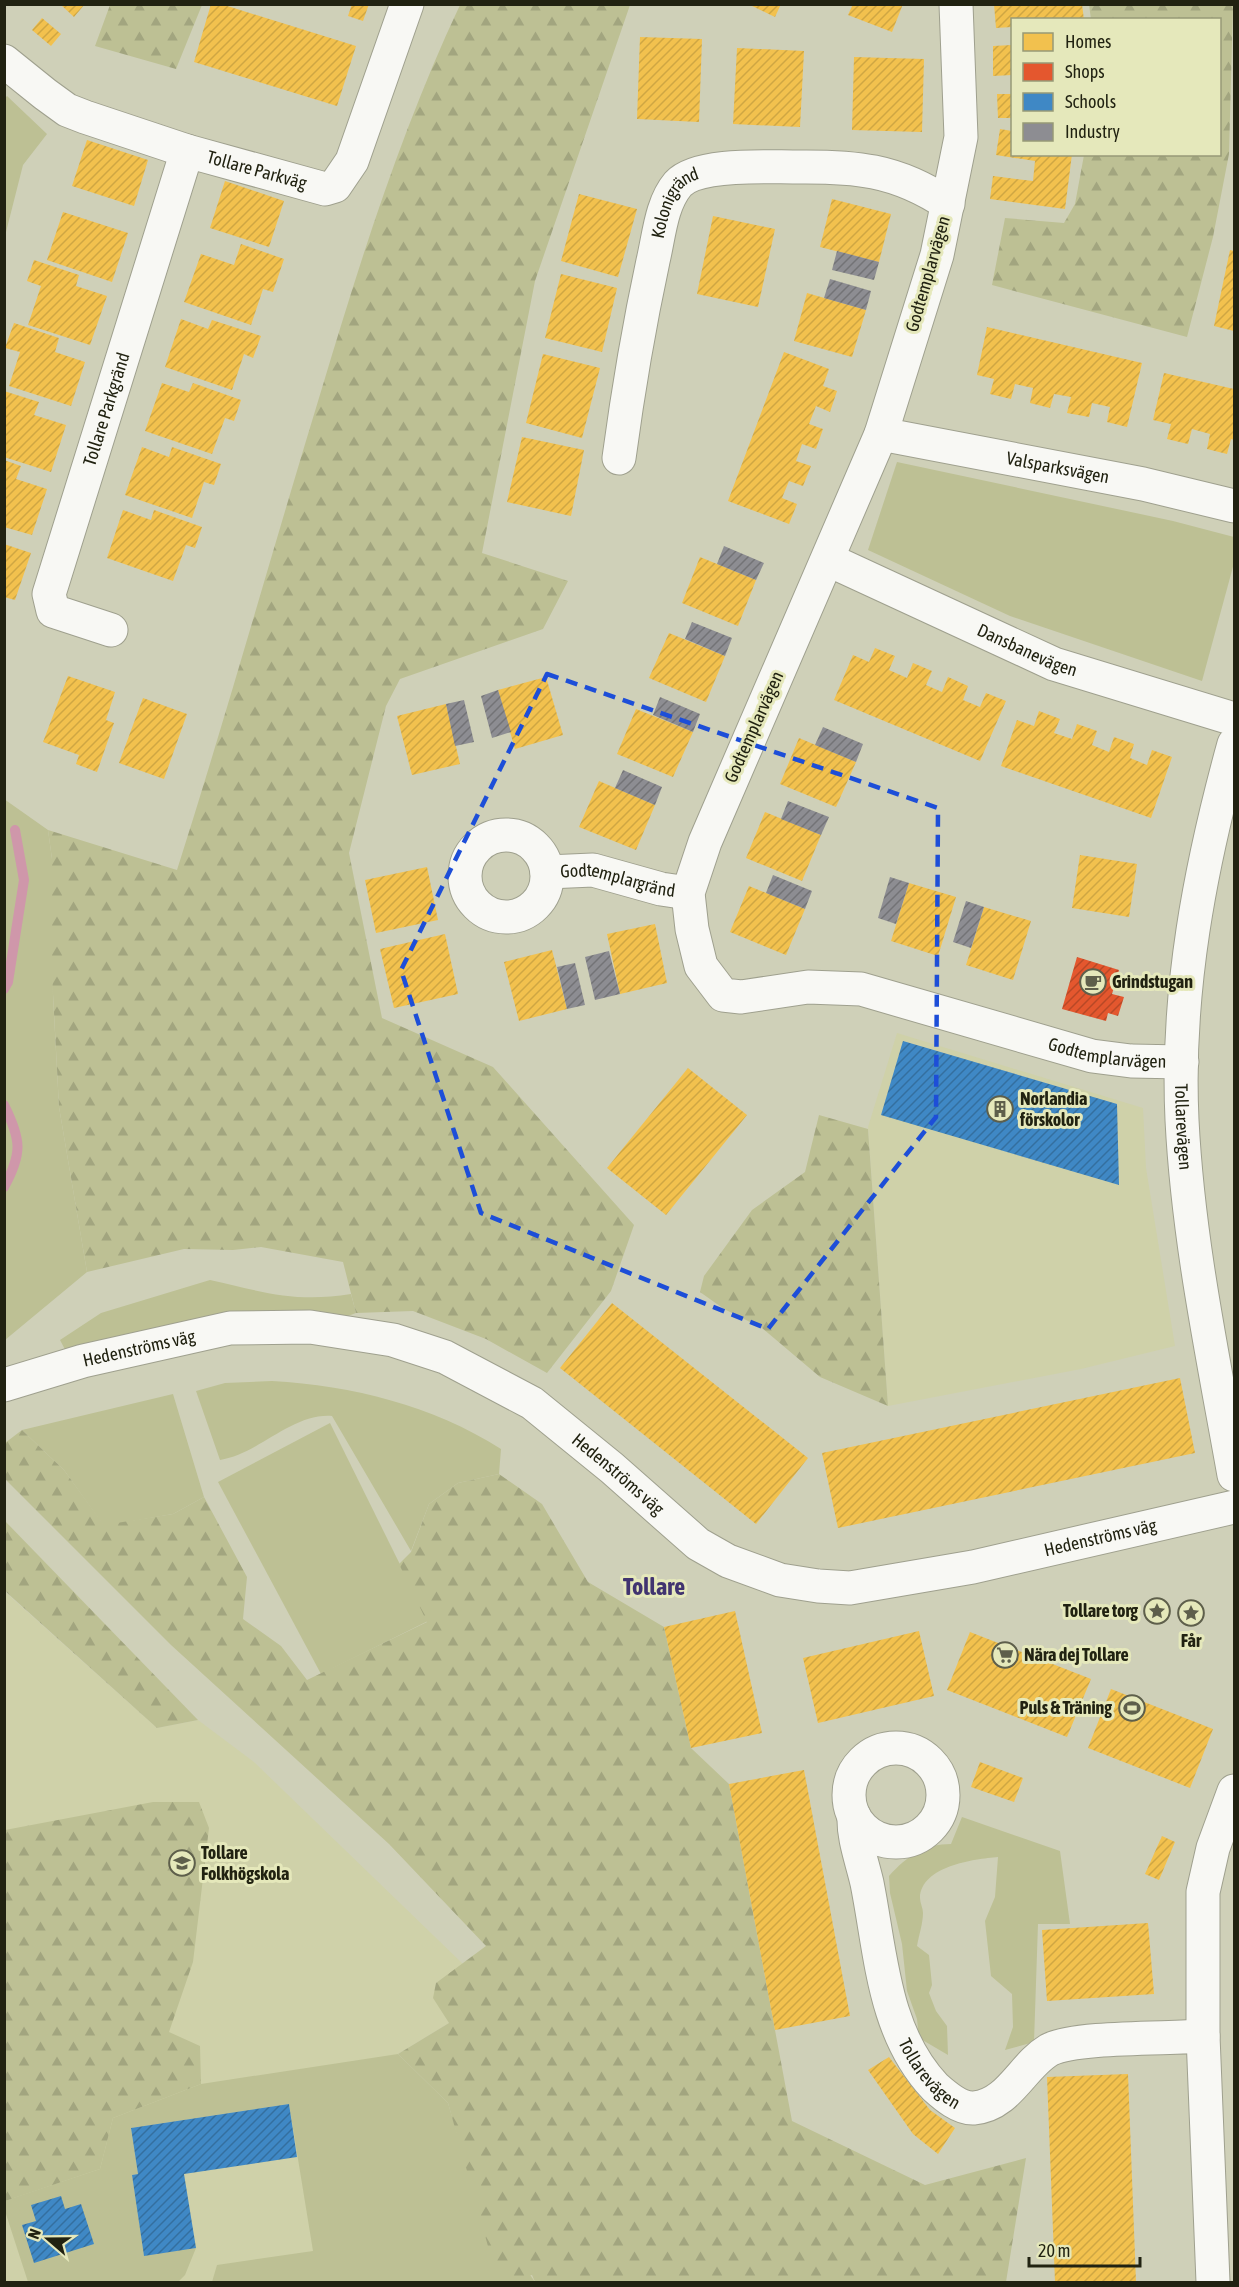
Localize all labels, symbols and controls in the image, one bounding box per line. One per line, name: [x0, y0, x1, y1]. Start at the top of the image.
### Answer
legend: [1011, 18, 1221, 156]
text: Homes: [1065, 31, 1111, 52]
text: Shops: [1065, 61, 1105, 82]
text: Schools: [1065, 91, 1116, 112]
text: Industry: [1065, 121, 1120, 142]
street label: Tollare Parkväg: [205, 146, 309, 194]
street label: Kolonigränd: [647, 163, 701, 240]
street label: Godtemplarvägen: [901, 214, 954, 334]
street label: Tollare Parkgränd: [79, 350, 134, 468]
street label: Valsparksvägen: [1005, 447, 1111, 487]
street label: Dansbanevägen: [974, 619, 1080, 680]
street label: Godtemplarvägen: [720, 668, 787, 786]
street label: Godtemplargränd: [560, 859, 677, 901]
cafe icon: Grindstugan: [1078, 967, 1108, 997]
place label: Grindstugan: [1112, 971, 1193, 992]
street label: Godtemplarvägen: [1046, 1033, 1166, 1072]
street label: Tollarevägen: [1171, 1083, 1196, 1171]
place label: Norlandia förskolor: [1019, 1088, 1087, 1130]
building icon: Norlandia förskolor: [985, 1094, 1015, 1124]
street label: Hedenströms väg: [81, 1325, 197, 1371]
street label: Hedenströms väg: [568, 1429, 669, 1519]
street label: Hedenströms väg: [1042, 1514, 1159, 1560]
district label: Tollare: [623, 1573, 685, 1600]
place icon: Tollare torg: [1142, 1596, 1172, 1626]
place icon: Får: [1176, 1598, 1206, 1628]
place label: Tollare torg: [1063, 1600, 1138, 1621]
place label: Får: [1181, 1630, 1202, 1651]
supermarket icon: Nära dej Tollare: [990, 1640, 1020, 1670]
place label: Nära dej Tollare: [1024, 1644, 1129, 1665]
sports icon: Puls & Träning: [1117, 1693, 1147, 1723]
place label: Puls & Träning: [1020, 1697, 1112, 1718]
place label: Tollare Folkhögskola: [201, 1842, 290, 1884]
school or university icon: Tollare Folkhögskola: [167, 1848, 197, 1878]
street label: Tollarevägen: [894, 2035, 964, 2113]
north arrow: [18, 2209, 78, 2269]
text: N: [24, 2226, 44, 2241]
scale bar: [1029, 2230, 1140, 2268]
text: 20 m: [1038, 2240, 1070, 2261]

